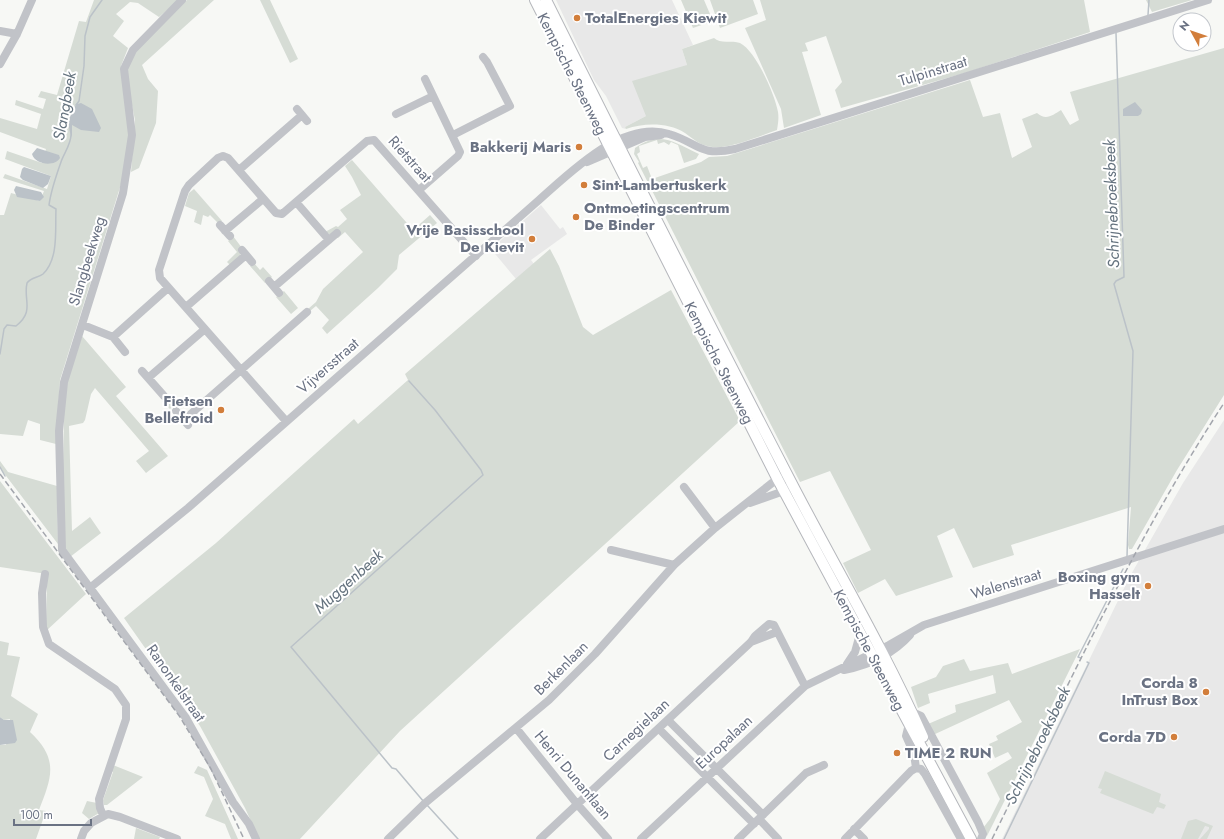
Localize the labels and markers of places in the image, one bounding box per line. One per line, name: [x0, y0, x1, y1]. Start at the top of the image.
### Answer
place label: TotalEnergies Kiewit: [585, 7, 727, 29]
marker: TotalEnergies Kiewit: [572, 13, 582, 23]
place label: Bakkerij Maris: [470, 136, 571, 158]
marker: Bakkerij Maris: [574, 142, 584, 152]
place label: Sint-Lambertuskerk: [592, 174, 727, 196]
marker: Sint-Lambertuskerk: [579, 180, 589, 190]
place label: Ontmoetingscentrum De Binder: [584, 197, 729, 236]
marker: Ontmoetingscentrum De Binder: [571, 212, 581, 222]
place label: Vrije Basisschool De Kievit: [405, 219, 524, 258]
marker: Vrije Basisschool De Kievit: [527, 234, 537, 244]
place label: Fietsen Bellefroid: [144, 390, 213, 429]
marker: Fietsen Bellefroid: [216, 405, 226, 415]
place label: Boxing gym Hasselt: [1058, 566, 1140, 605]
marker: Boxing gym Hasselt: [1143, 581, 1153, 591]
place label: Corda 8 InTrust Box: [1121, 672, 1198, 711]
marker: Corda 8 InTrust Box: [1201, 687, 1211, 697]
place label: Corda 7D: [1099, 726, 1166, 748]
marker: Corda 7D: [1169, 732, 1179, 742]
place label: TIME 2 RUN: [905, 742, 992, 764]
marker: TIME 2 RUN: [892, 748, 902, 758]

